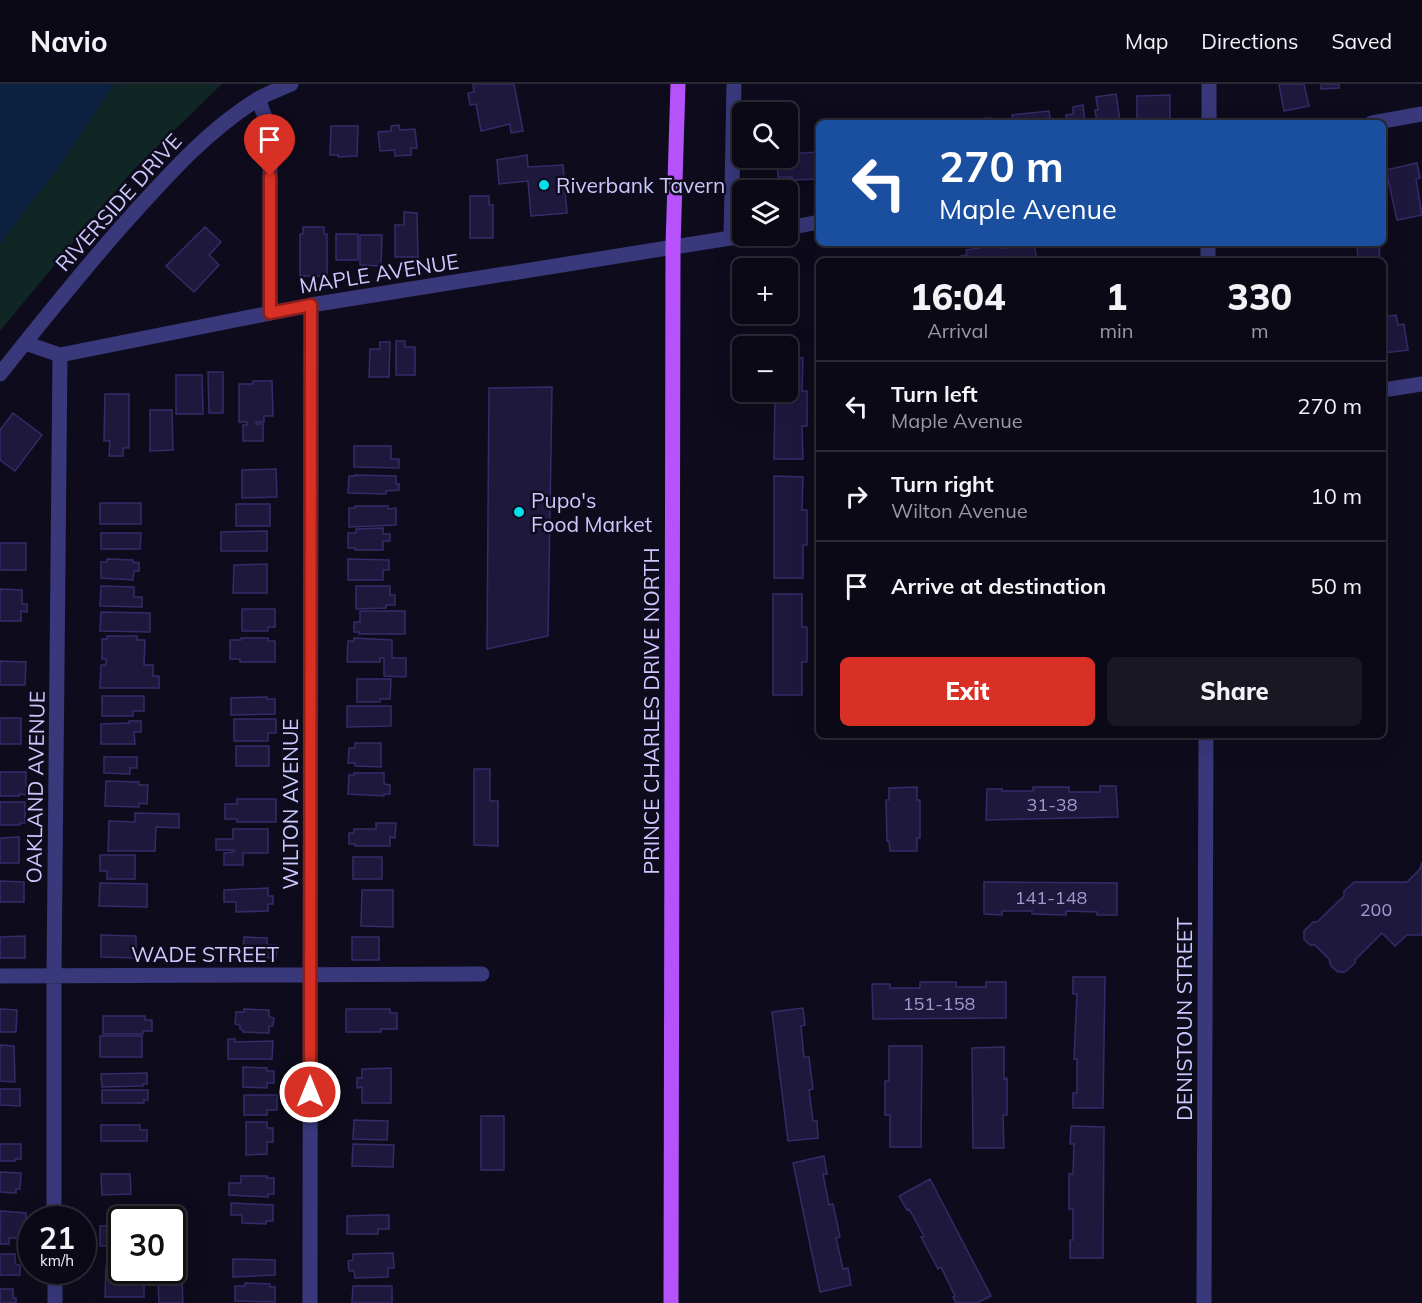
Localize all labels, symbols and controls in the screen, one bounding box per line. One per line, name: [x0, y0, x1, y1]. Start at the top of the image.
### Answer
text: Navio: [30, 24, 107, 59]
text: Map: [1125, 28, 1168, 54]
text: Directions: [1201, 28, 1298, 54]
text: Saved: [1331, 28, 1392, 54]
map controls: [732, 102, 798, 402]
button: search: [732, 102, 798, 168]
pin: [244, 114, 295, 176]
icon: arrive: [253, 123, 286, 156]
street label: RIVERSIDE DRIVE: [49, 128, 187, 276]
text: 270 m: [939, 140, 1064, 193]
icon: left: [840, 144, 918, 222]
place label: Riverbank Tavern: [556, 172, 725, 198]
marker: Riverbank Tavern: [537, 178, 551, 192]
button: layers: [732, 180, 798, 246]
text: Maple Avenue: [939, 192, 1117, 226]
street label: MAPLE AVENUE: [297, 248, 461, 298]
button: +: [732, 258, 798, 324]
text: 16:04: [910, 274, 1006, 319]
text: 1: [1106, 274, 1127, 319]
text: 330: [1227, 274, 1292, 319]
text: Arrival: [927, 318, 988, 343]
text: min: [1099, 318, 1134, 343]
text: m: [1251, 318, 1269, 343]
button: −: [732, 336, 798, 402]
text: Turn left: [891, 380, 978, 408]
icon: left: [840, 390, 873, 423]
text: 270 m: [1297, 392, 1362, 420]
text: Maple Avenue: [891, 408, 1023, 433]
text: Turn right: [891, 470, 994, 498]
icon: right: [840, 480, 873, 513]
text: 10 m: [1311, 482, 1362, 510]
place label: Pupo's Food Market: [531, 487, 652, 537]
text: Wilton Avenue: [891, 498, 1028, 523]
marker: Pupo's Food Market: [512, 505, 526, 519]
street label: PRINCE CHARLES DRIVE NORTH: [638, 547, 664, 875]
icon: arrive: [840, 570, 873, 603]
text: Arrive at destination: [891, 572, 1106, 600]
text: 50 m: [1311, 572, 1362, 600]
button: Exit: [840, 657, 1095, 726]
button: Share: [1107, 657, 1362, 726]
street label: OAKLAND AVENUE: [20, 690, 50, 884]
street label: WILTON AVENUE: [277, 718, 303, 890]
house number: 31-38: [1027, 793, 1077, 816]
house number: 141-148: [1015, 886, 1087, 909]
house number: 200: [1360, 898, 1392, 921]
street label: DENISTOUN STREET: [1171, 917, 1197, 1121]
street label: WADE STREET: [131, 941, 279, 967]
house number: 151-158: [903, 992, 975, 1015]
position arrow: [278, 1060, 342, 1124]
speed limit sign: 30: [108, 1206, 186, 1284]
text: 21: [39, 1219, 75, 1257]
text: km/h: [40, 1251, 74, 1270]

